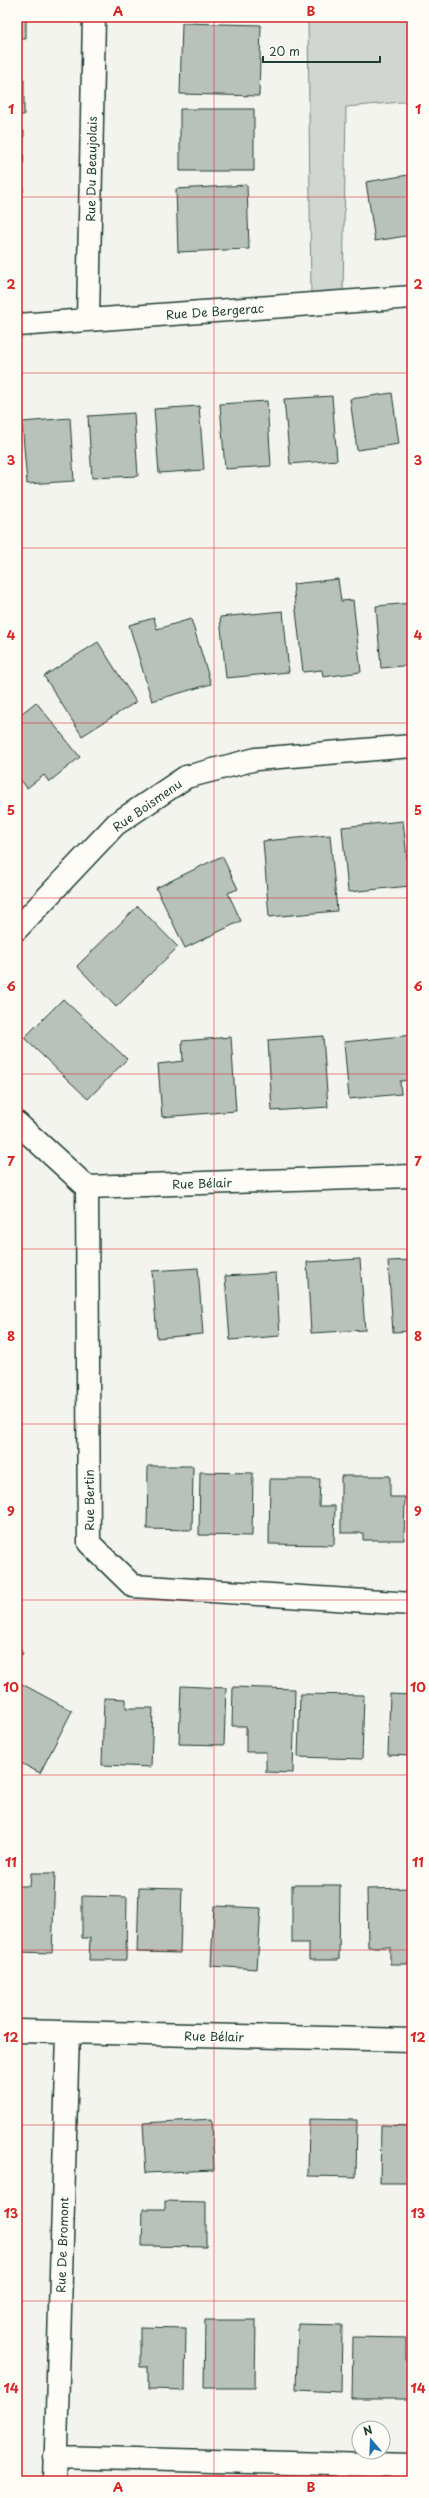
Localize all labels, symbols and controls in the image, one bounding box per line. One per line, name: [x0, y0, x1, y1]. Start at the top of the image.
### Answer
text: A: [113, 1, 123, 20]
text: B: [307, 1, 316, 20]
scale bar: [263, 38, 380, 64]
text: 20 m: [269, 42, 300, 60]
text: 1: [8, 99, 14, 118]
text: 1: [415, 99, 421, 118]
street label: Rue Du Beaujolais: [81, 116, 101, 222]
text: 2: [6, 274, 16, 293]
text: 2: [413, 274, 423, 293]
street label: Rue De Bergerac: [165, 299, 265, 323]
text: 3: [7, 450, 16, 469]
text: 3: [414, 450, 423, 469]
text: 4: [7, 625, 16, 644]
text: 4: [414, 625, 423, 644]
street label: Rue Boismenu: [109, 774, 185, 836]
text: 5: [7, 800, 15, 819]
text: 5: [414, 800, 422, 819]
text: 6: [6, 976, 16, 995]
text: 6: [413, 976, 423, 995]
text: 7: [7, 1151, 15, 1170]
text: 7: [414, 1151, 422, 1170]
street label: Rue Bélair: [172, 1173, 233, 1193]
text: 8: [7, 1326, 15, 1345]
text: 8: [414, 1326, 422, 1345]
street label: Rue Bertin: [80, 1469, 98, 1531]
text: 9: [7, 1501, 15, 1520]
text: 9: [414, 1501, 422, 1520]
text: 10: [3, 1677, 19, 1696]
text: 10: [410, 1677, 426, 1696]
text: 11: [5, 1852, 17, 1871]
text: 11: [412, 1852, 424, 1871]
street label: Rue Bélair: [184, 2026, 245, 2046]
text: 12: [3, 2027, 19, 2046]
text: 12: [410, 2027, 426, 2046]
street label: Rue De Bromont: [51, 2197, 73, 2293]
text: 13: [4, 2203, 19, 2222]
text: 13: [411, 2203, 426, 2222]
text: 14: [3, 2378, 19, 2397]
text: 14: [410, 2378, 426, 2397]
north arrow: [351, 2420, 391, 2460]
text: N: [361, 2421, 375, 2440]
text: A: [113, 2477, 123, 2496]
text: B: [307, 2477, 316, 2496]

